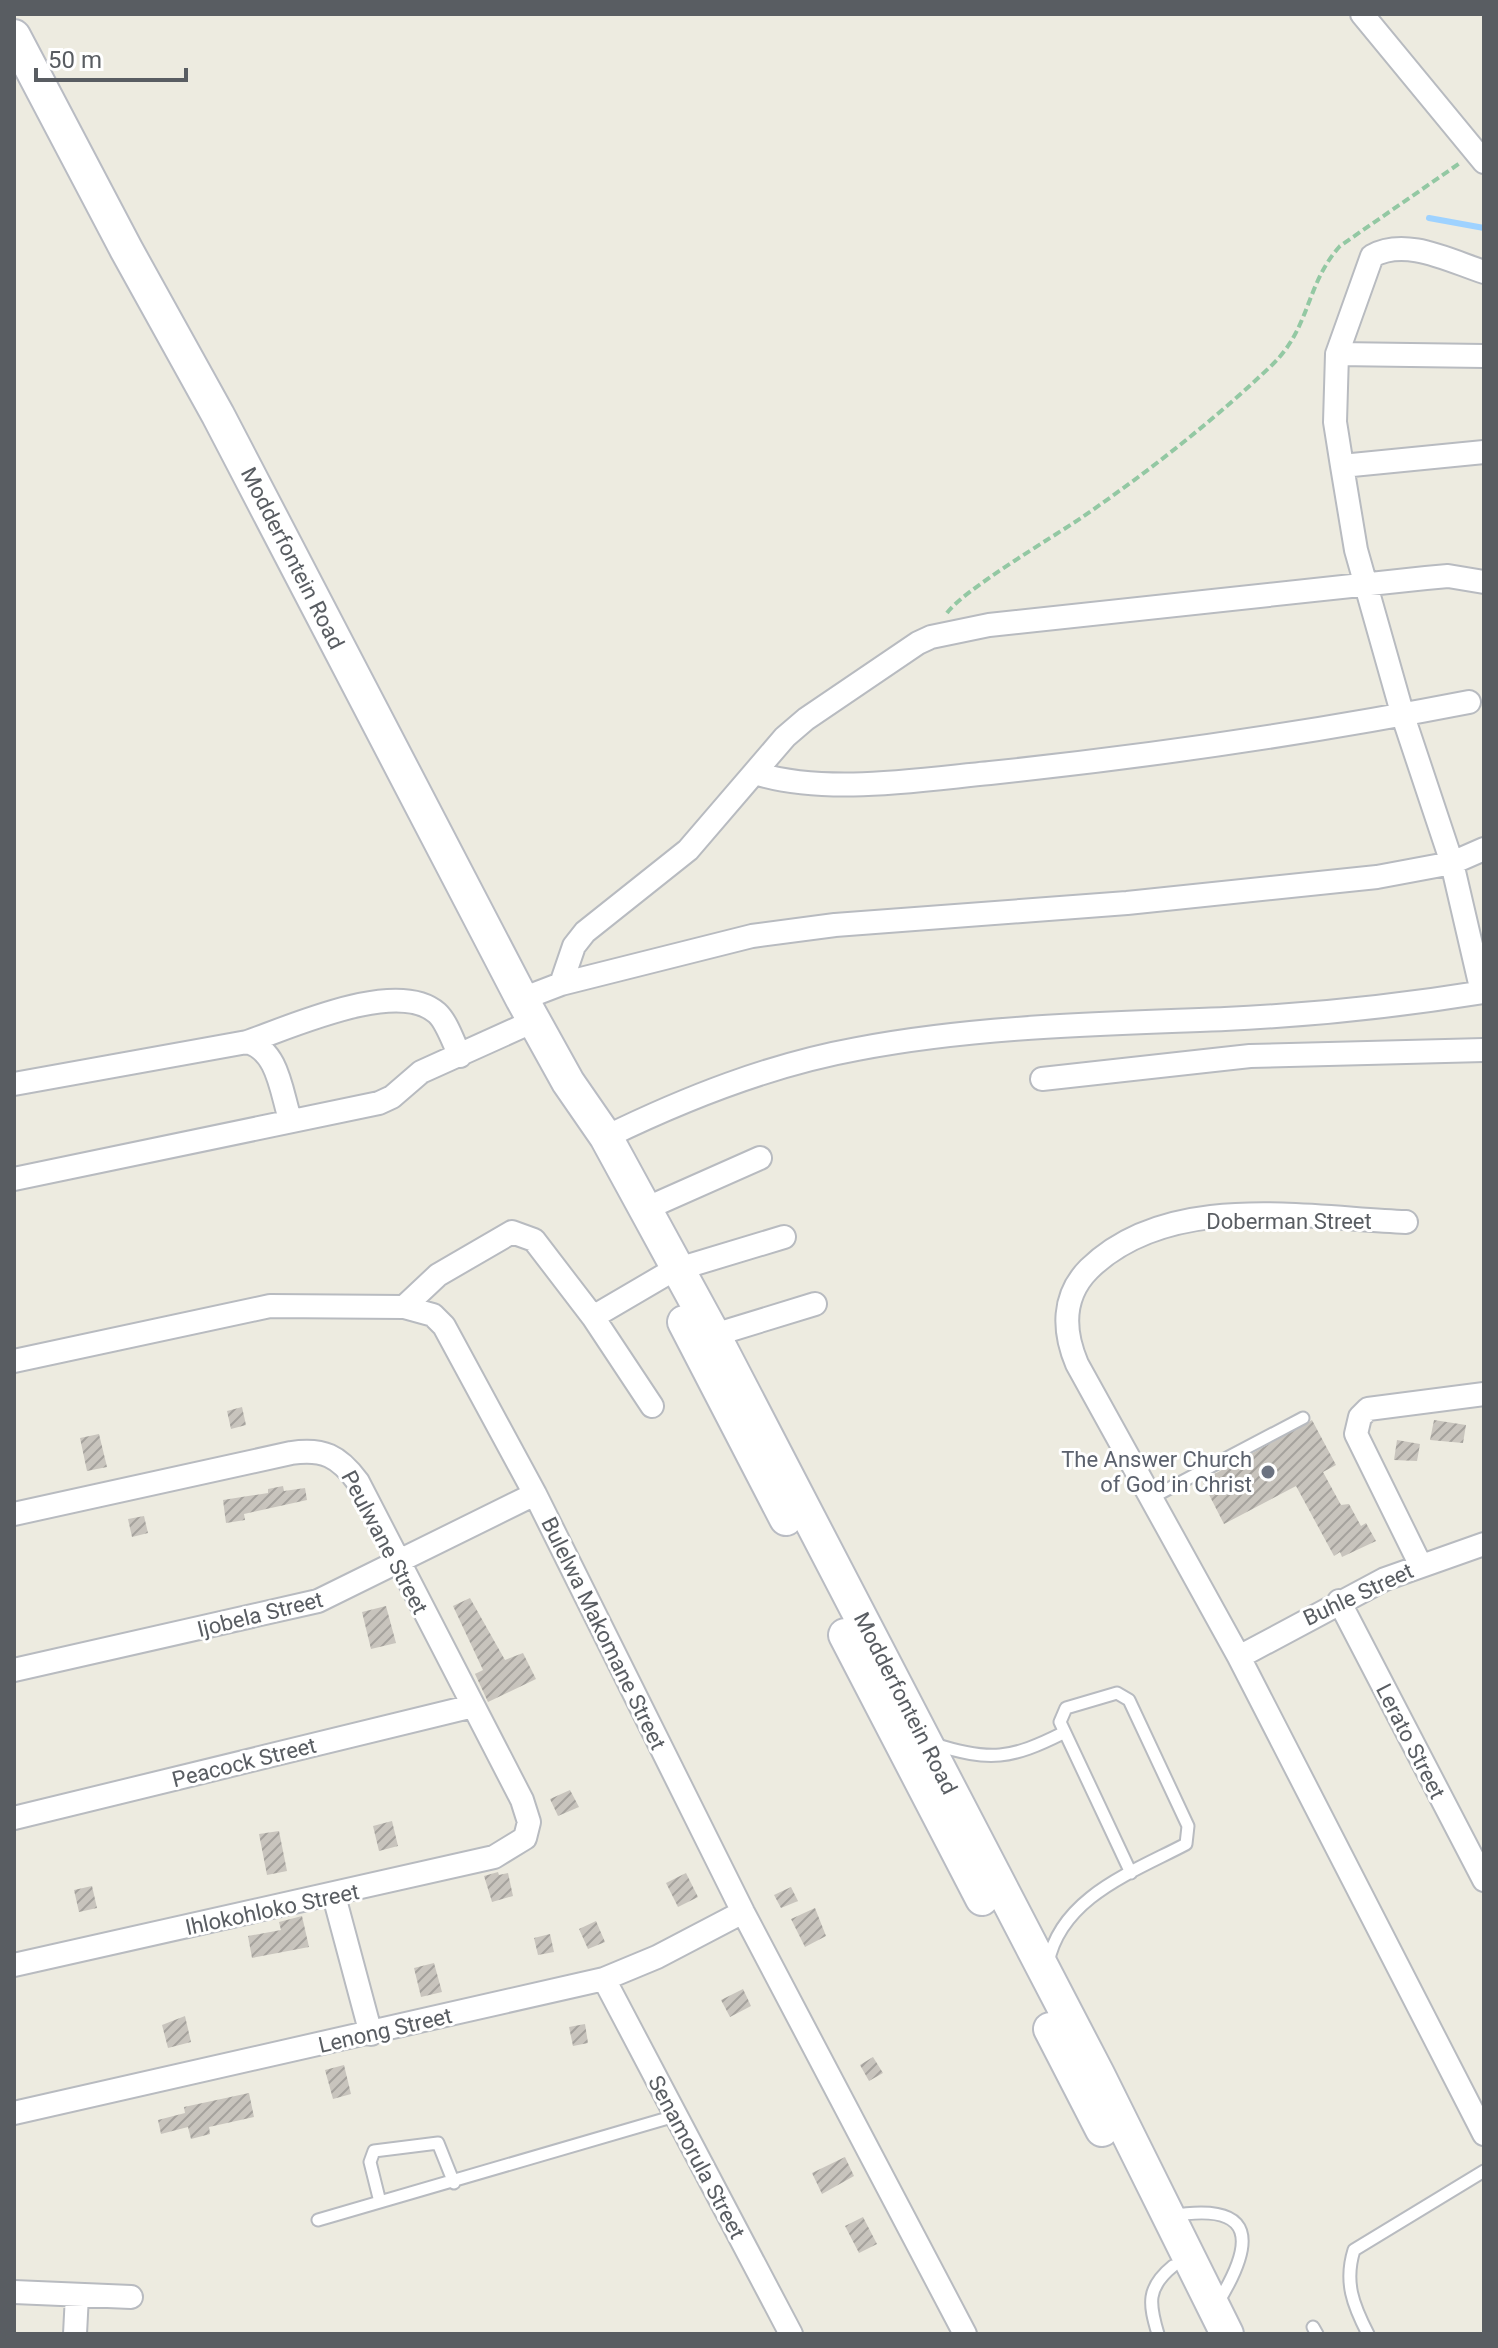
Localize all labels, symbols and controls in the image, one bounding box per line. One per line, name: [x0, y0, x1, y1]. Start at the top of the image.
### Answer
scale bar: [36, 32, 186, 82]
text: 50 m: [48, 46, 102, 74]
street label: Modderfontein Road: [236, 463, 349, 653]
street label: Doberman Street: [1206, 1209, 1372, 1234]
place label: The Answer Church of God in Christ: [1061, 1447, 1252, 1497]
marker: The Answer Church of God in Christ: [1259, 1463, 1277, 1481]
street label: Peulwane Street: [336, 1466, 433, 1618]
street label: Bulelwa Makomane Street: [536, 1513, 671, 1754]
street label: Buhle Street: [1299, 1558, 1417, 1631]
street label: Ijobela Street: [195, 1587, 326, 1642]
street label: Modderfontein Road: [849, 1608, 962, 1798]
street label: Lerato Street: [1371, 1680, 1450, 1803]
street label: Peacock Street: [169, 1733, 319, 1792]
street label: Ihlokohloko Street: [183, 1879, 361, 1940]
street label: Lenong Street: [316, 2003, 454, 2058]
street label: Senamorula Street: [643, 2071, 750, 2243]

